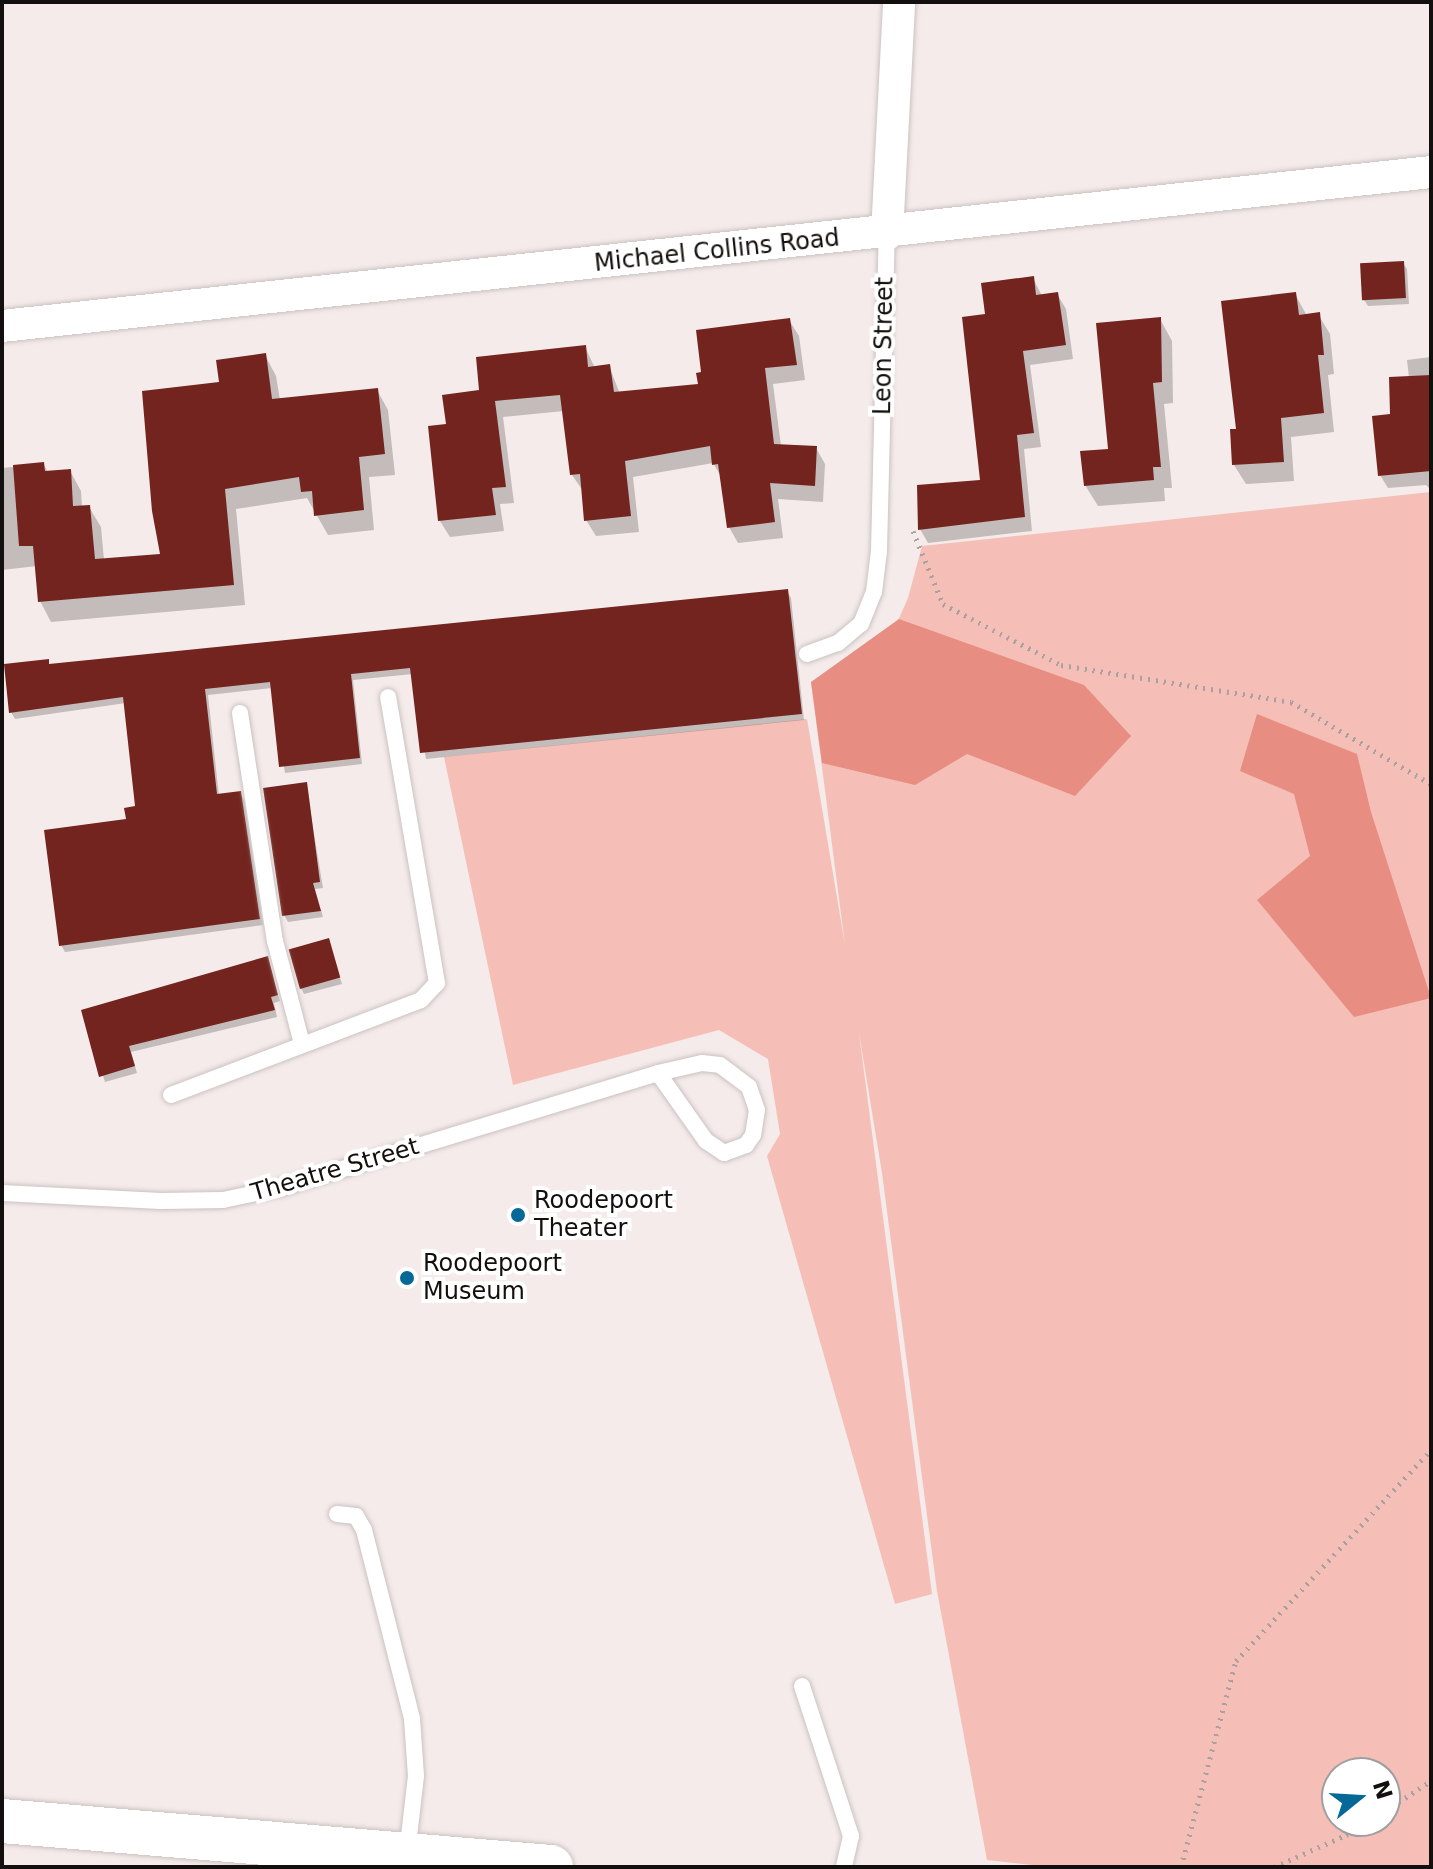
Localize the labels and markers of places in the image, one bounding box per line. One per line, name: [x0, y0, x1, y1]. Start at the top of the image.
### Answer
place label: Roodepoort Theater: [534, 1187, 673, 1243]
marker: Roodepoort Theater: [509, 1206, 527, 1224]
place label: Roodepoort Museum: [423, 1250, 562, 1306]
marker: Roodepoort Museum: [398, 1269, 416, 1287]

